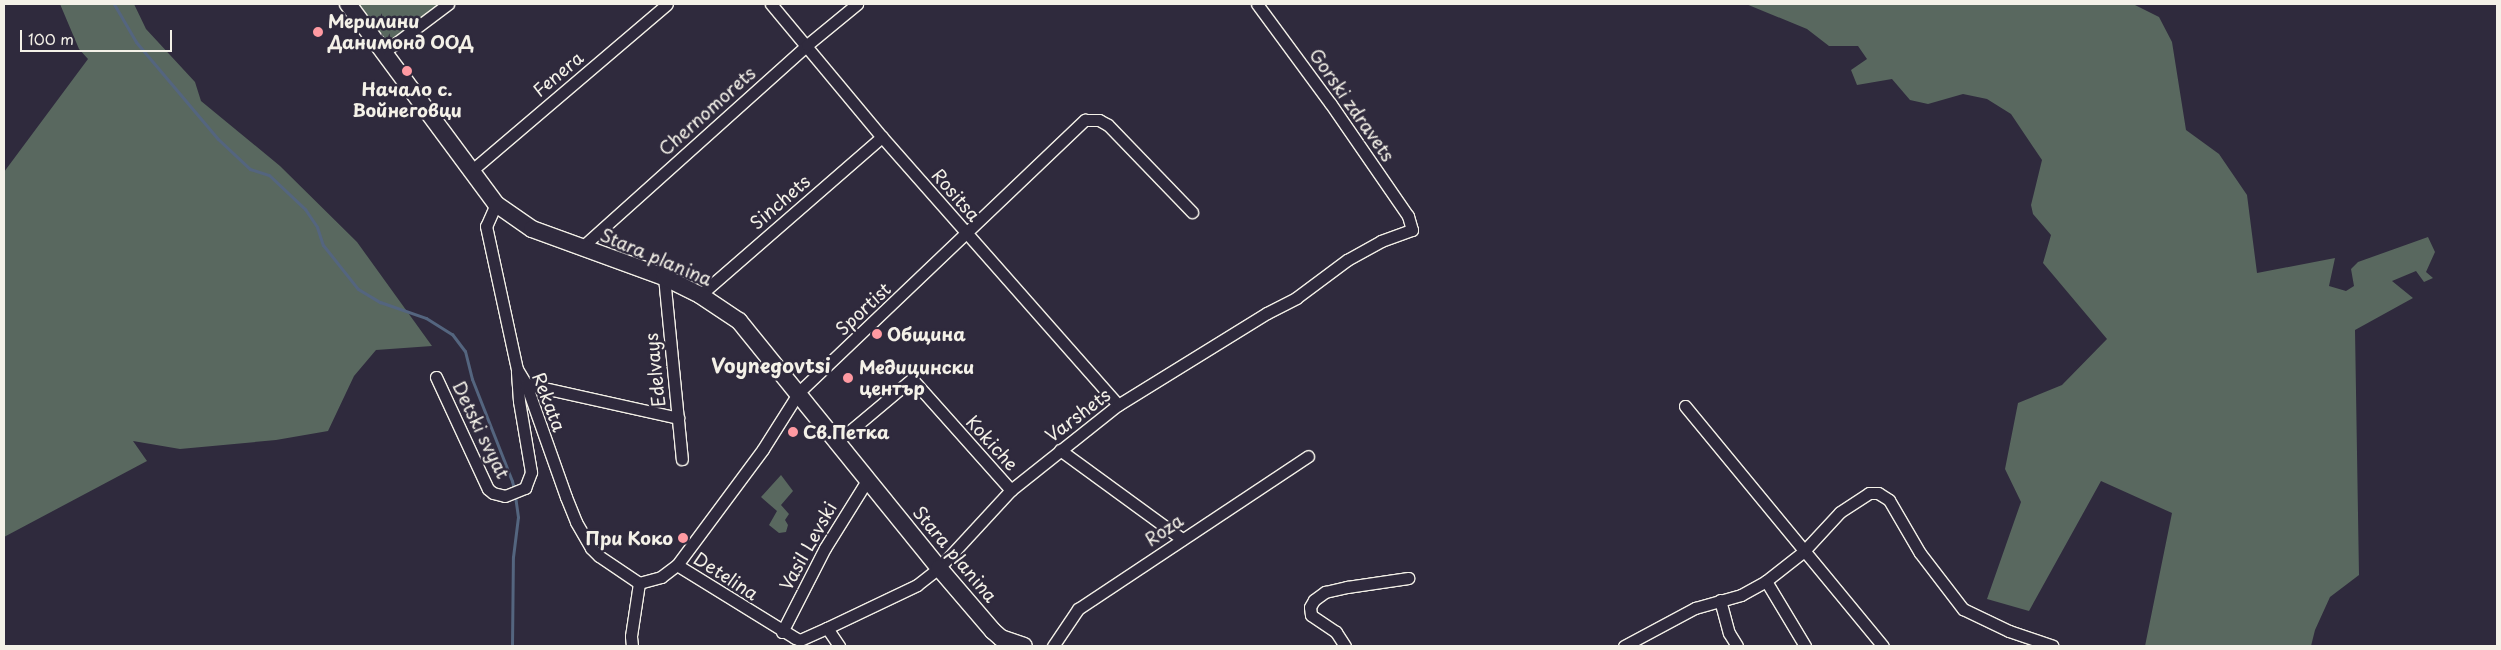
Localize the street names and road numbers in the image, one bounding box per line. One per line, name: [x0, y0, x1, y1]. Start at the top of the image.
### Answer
street label: Gorski zdravets: [1305, 44, 1399, 166]
street label: Fenera: [528, 47, 588, 101]
street label: Chernomorets: [654, 62, 760, 160]
street label: Rositsa: [927, 164, 985, 226]
street label: Sinchets: [746, 170, 814, 234]
street label: Stara planina: [597, 224, 715, 290]
street label: Sportist: [831, 278, 895, 340]
street label: Edelvays: [640, 332, 670, 408]
street label: Rekata: [528, 370, 570, 434]
street label: Detski svyat: [448, 377, 514, 483]
street label: Varshets: [1041, 384, 1115, 446]
street label: Kokiche: [962, 411, 1022, 475]
street label: Vasil Levski: [775, 498, 841, 594]
street label: Stara planina: [908, 501, 1002, 607]
street label: Roza: [1141, 509, 1187, 551]
street label: Detelina: [690, 547, 762, 605]

